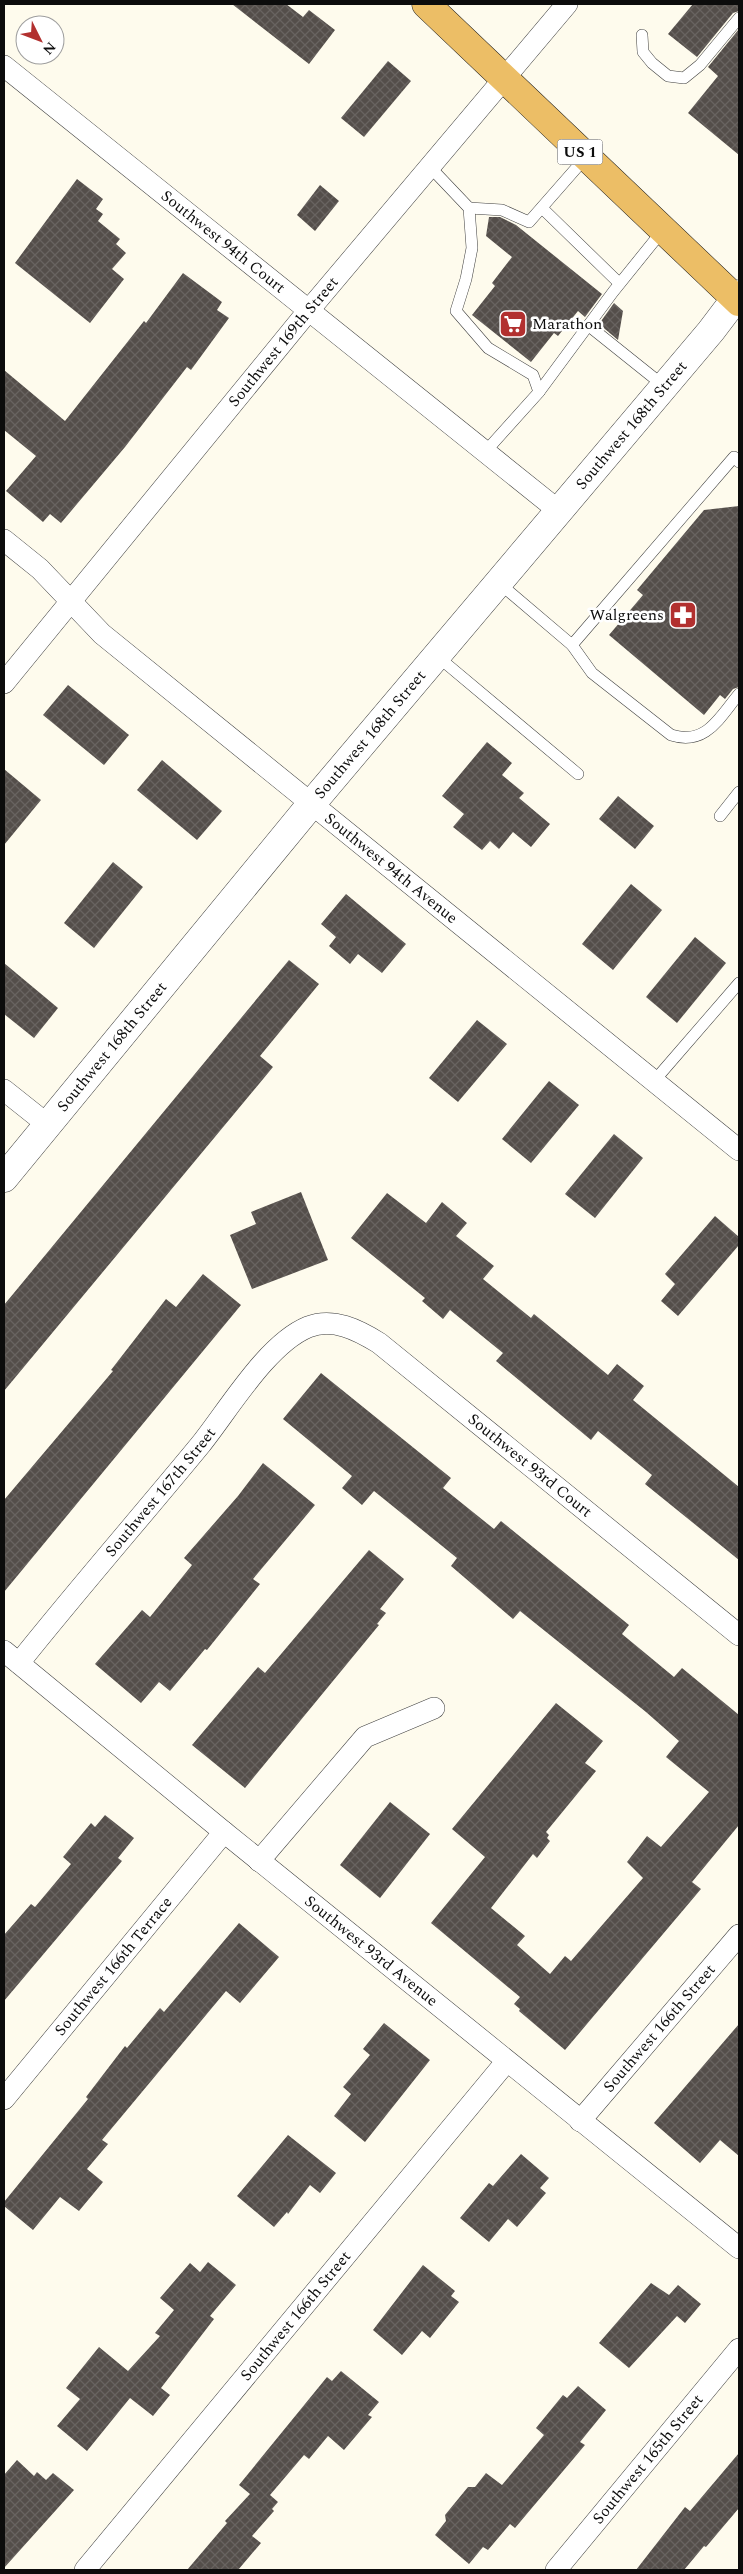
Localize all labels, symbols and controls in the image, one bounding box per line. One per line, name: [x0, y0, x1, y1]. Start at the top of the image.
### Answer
north arrow: [15, 15, 65, 65]
text: N: [38, 37, 61, 60]
road number: US 1: [558, 140, 602, 164]
street label: Southwest 94th Court: [156, 184, 291, 299]
street label: Southwest 169th Street: [222, 271, 344, 412]
supermarket icon: Marathon: [498, 309, 528, 339]
place label: Marathon: [532, 312, 602, 336]
street label: Southwest 168th Street: [570, 355, 693, 495]
pharmacy icon: Walgreens: [668, 600, 698, 630]
place label: Walgreens: [590, 603, 664, 627]
street label: Southwest 168th Street: [308, 664, 432, 804]
street label: Southwest 94th Avenue: [319, 807, 463, 930]
street label: Southwest 168th Street: [51, 976, 173, 1117]
street label: Southwest 93rd Court: [463, 1408, 598, 1524]
street label: Southwest 167th Street: [99, 1422, 222, 1562]
street label: Southwest 93rd Avenue: [299, 1889, 443, 2012]
street label: Southwest 166th Terrace: [49, 1891, 178, 2041]
street label: Southwest 166th Street: [597, 1958, 721, 2098]
street label: Southwest 166th Street: [234, 2245, 357, 2386]
street label: Southwest 165th Street: [587, 2389, 709, 2529]

